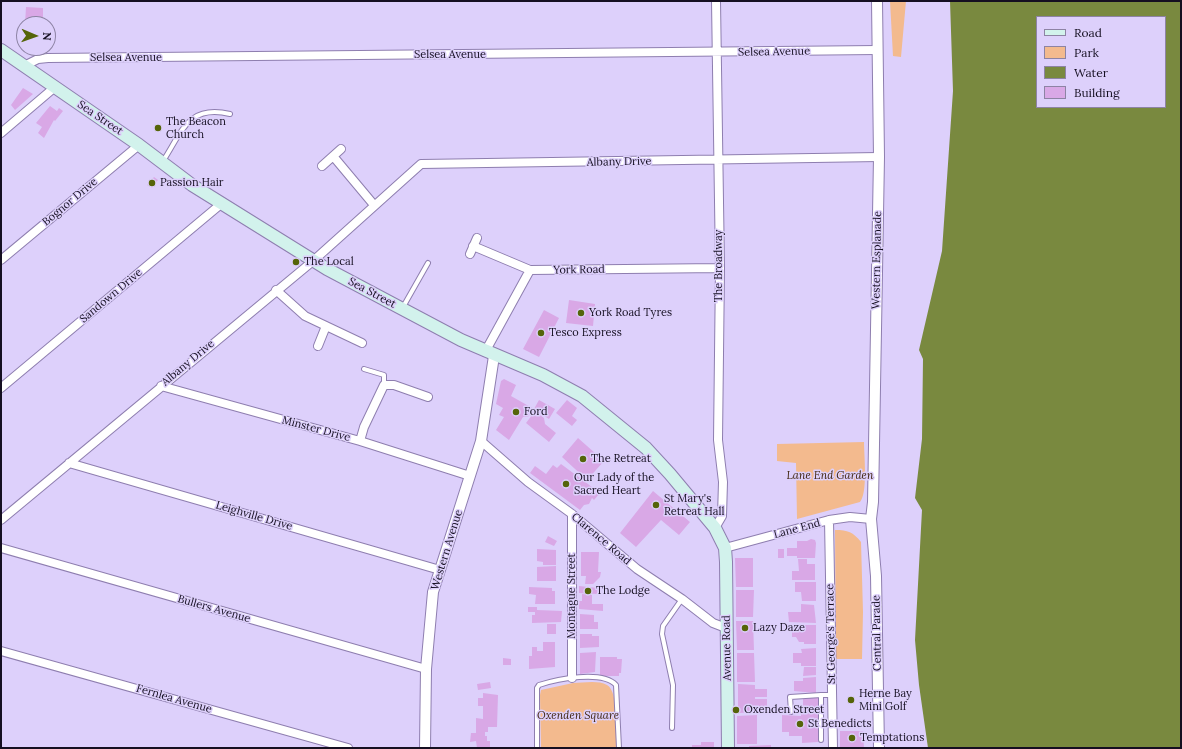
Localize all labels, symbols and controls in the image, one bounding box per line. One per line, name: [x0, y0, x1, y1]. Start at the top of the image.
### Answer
north arrow: [16, 16, 56, 56]
legend: [1036, 16, 1166, 108]
text: Road: [1074, 25, 1102, 40]
text: N: [40, 32, 54, 41]
street label: Selsea Avenue: [738, 45, 810, 59]
text: Park: [1074, 45, 1099, 60]
street label: Selsea Avenue: [414, 48, 486, 62]
street label: Selsea Avenue: [90, 51, 162, 65]
text: Water: [1074, 65, 1108, 80]
text: Building: [1074, 85, 1120, 100]
street label: Sea Street: [75, 98, 125, 138]
place label: The Beacon Church: [166, 115, 226, 141]
marker: The Beacon Church: [153, 123, 163, 133]
street label: Albany Drive: [587, 155, 651, 169]
street label: Bognor Drive: [40, 175, 100, 229]
place label: Passion Hair: [160, 176, 224, 190]
marker: Passion Hair: [147, 178, 157, 188]
street label: Western Esplanade: [870, 211, 884, 309]
street label: The Broadway: [712, 230, 726, 302]
place label: The Local: [304, 255, 354, 269]
marker: The Local: [291, 257, 301, 267]
street label: York Road: [553, 263, 605, 277]
street label: Sandown Drive: [77, 266, 145, 326]
street label: Sea Street: [346, 275, 398, 311]
place label: York Road Tyres: [589, 306, 672, 320]
marker: York Road Tyres: [576, 308, 586, 318]
place label: Tesco Express: [549, 326, 622, 340]
marker: Tesco Express: [536, 328, 546, 338]
street label: Albany Drive: [159, 337, 217, 389]
place label: Ford: [524, 405, 548, 419]
marker: Ford: [511, 407, 521, 417]
street label: Minster Drive: [280, 414, 352, 444]
place label: The Retreat: [591, 452, 651, 466]
marker: The Retreat: [578, 454, 588, 464]
park label: Lane End Garden: [786, 469, 874, 483]
place label: Our Lady of the Sacred Heart: [574, 471, 654, 497]
marker: Our Lady of the Sacred Heart: [561, 479, 571, 489]
place label: St Mary's Retreat Hall: [664, 492, 724, 518]
street label: Leighville Drive: [214, 499, 294, 533]
marker: St Mary's Retreat Hall: [651, 500, 661, 510]
street label: Western Avenue: [428, 508, 466, 592]
street label: Clarence Road: [568, 510, 634, 568]
street label: Lane End: [772, 516, 822, 542]
street label: Montague Street: [565, 553, 579, 639]
place label: The Lodge: [596, 584, 650, 598]
street label: St George's Terrace: [824, 584, 838, 684]
marker: The Lodge: [583, 586, 593, 596]
street label: Bullers Avenue: [176, 592, 252, 626]
street label: Central Parade: [870, 595, 884, 671]
street label: Avenue Road: [720, 615, 734, 681]
place label: Lazy Daze: [753, 621, 805, 635]
marker: Lazy Daze: [740, 623, 750, 633]
street label: Fernlea Avenue: [135, 682, 213, 716]
place label: Herne Bay Mini Golf: [859, 687, 912, 713]
marker: Herne Bay Mini Golf: [846, 695, 856, 705]
place label: Oxenden Street: [744, 703, 824, 717]
marker: Oxenden Street: [731, 705, 741, 715]
park label: Oxenden Square: [537, 709, 619, 723]
place label: St Benedicts: [808, 717, 872, 731]
marker: St Benedicts: [795, 719, 805, 729]
place label: Temptations: [860, 731, 924, 745]
marker: Temptations: [847, 733, 857, 743]

